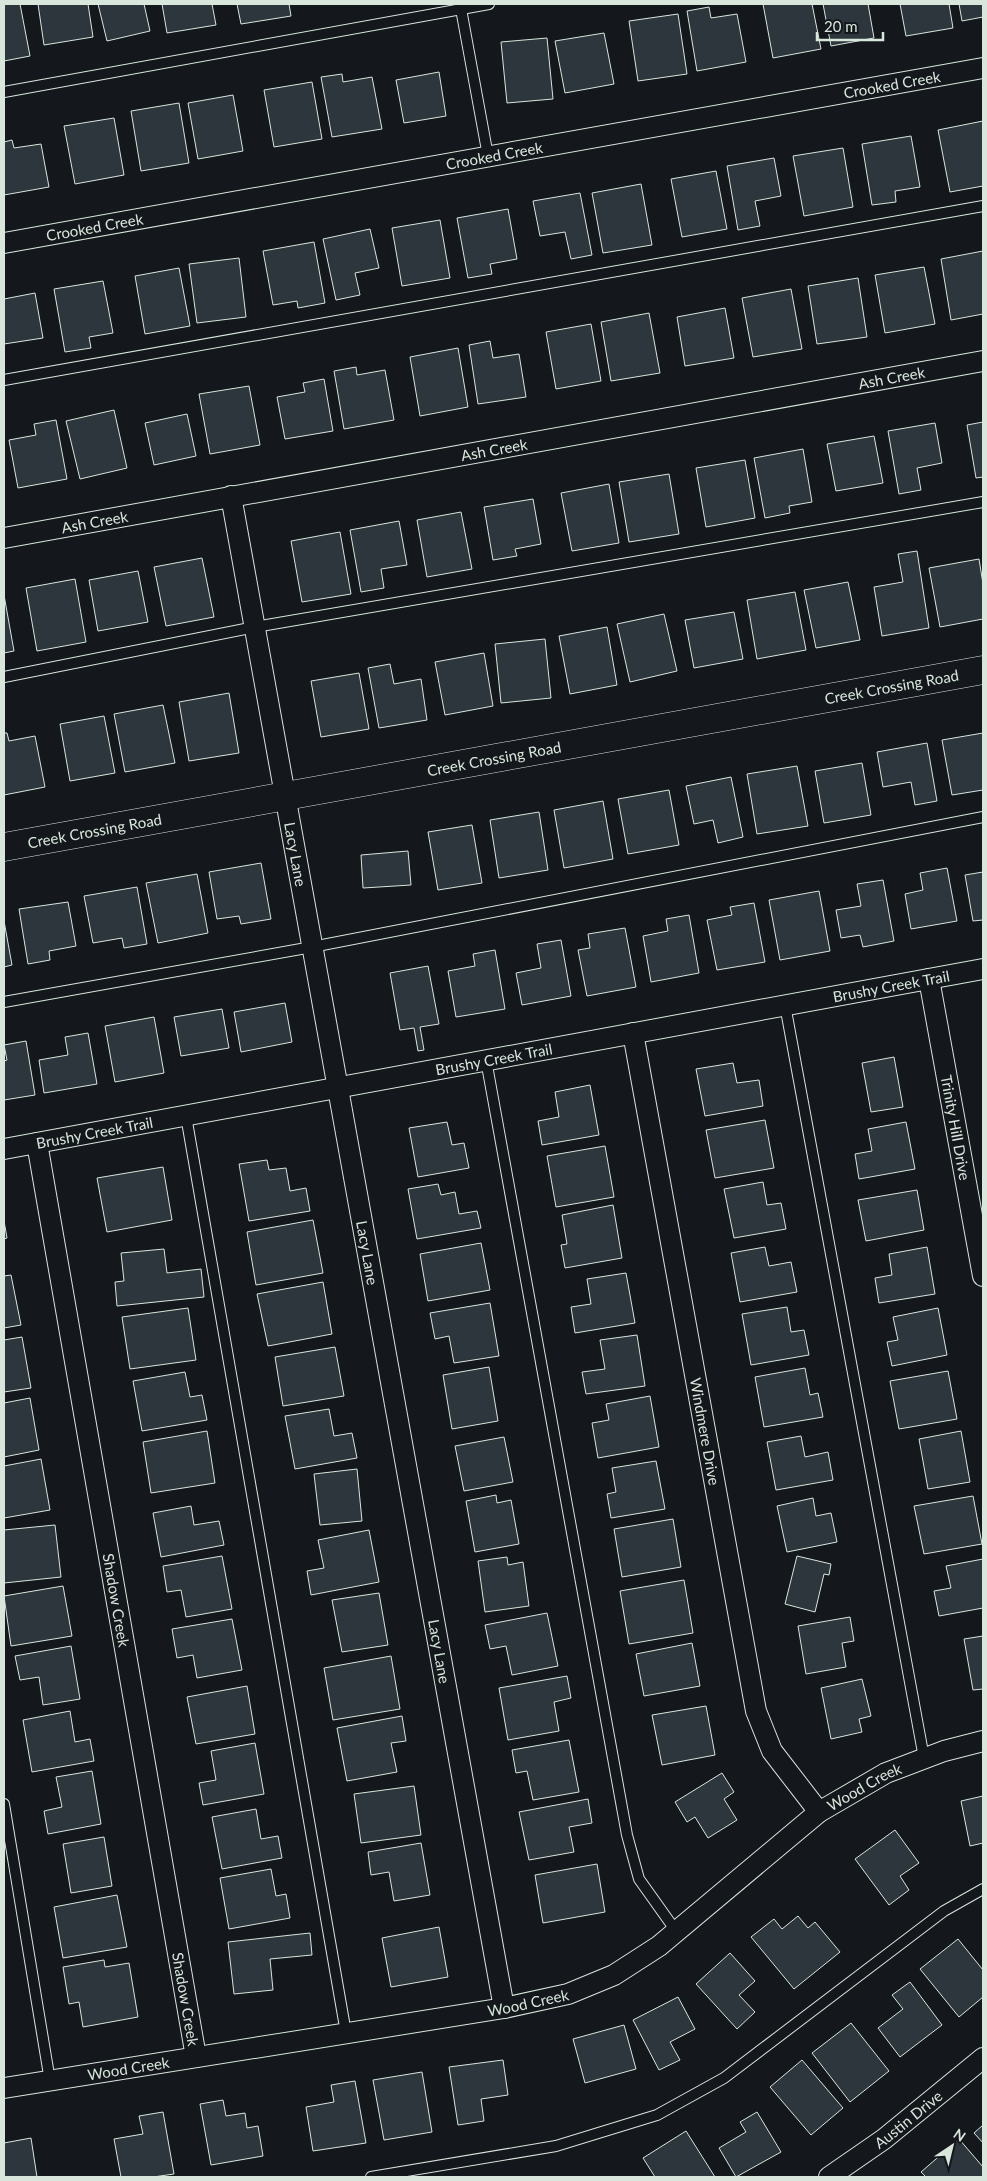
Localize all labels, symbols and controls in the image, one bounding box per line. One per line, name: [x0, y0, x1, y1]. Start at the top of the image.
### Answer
scale bar: [817, 10, 883, 42]
text: 20 m: [824, 17, 858, 35]
street label: Crooked Creek: [842, 67, 942, 102]
street label: Crooked Creek: [444, 138, 544, 173]
street label: Crooked Creek: [45, 209, 145, 244]
street label: Ash Creek: [857, 363, 927, 392]
street label: Ash Creek: [459, 434, 529, 464]
street label: Ash Creek: [60, 507, 130, 536]
street label: Creek Crossing Road: [823, 666, 960, 707]
street label: Creek Crossing Road: [426, 737, 563, 779]
street label: Creek Crossing Road: [26, 810, 163, 852]
street label: Lacy Lane: [281, 821, 310, 888]
street label: Brushy Creek Trail: [831, 966, 951, 1005]
street label: Brushy Creek Trail: [434, 1039, 554, 1079]
street label: Trinity Hill Drive: [938, 1074, 974, 1182]
street label: Brushy Creek Trail: [35, 1113, 154, 1152]
street label: Lacy Lane: [353, 1219, 382, 1286]
street label: Windmere Drive: [687, 1376, 724, 1487]
street label: Shadow Creek: [100, 1552, 134, 1649]
street label: Lacy Lane: [425, 1618, 454, 1685]
street label: Wood Creek: [824, 1759, 904, 1814]
street label: Shadow Creek: [169, 1951, 203, 2048]
street label: Wood Creek: [486, 1985, 571, 2020]
street label: Wood Creek: [86, 2053, 171, 2084]
street label: Austin Drive: [871, 2086, 946, 2152]
north arrow: [927, 2121, 977, 2171]
text: N: [950, 2125, 969, 2145]

